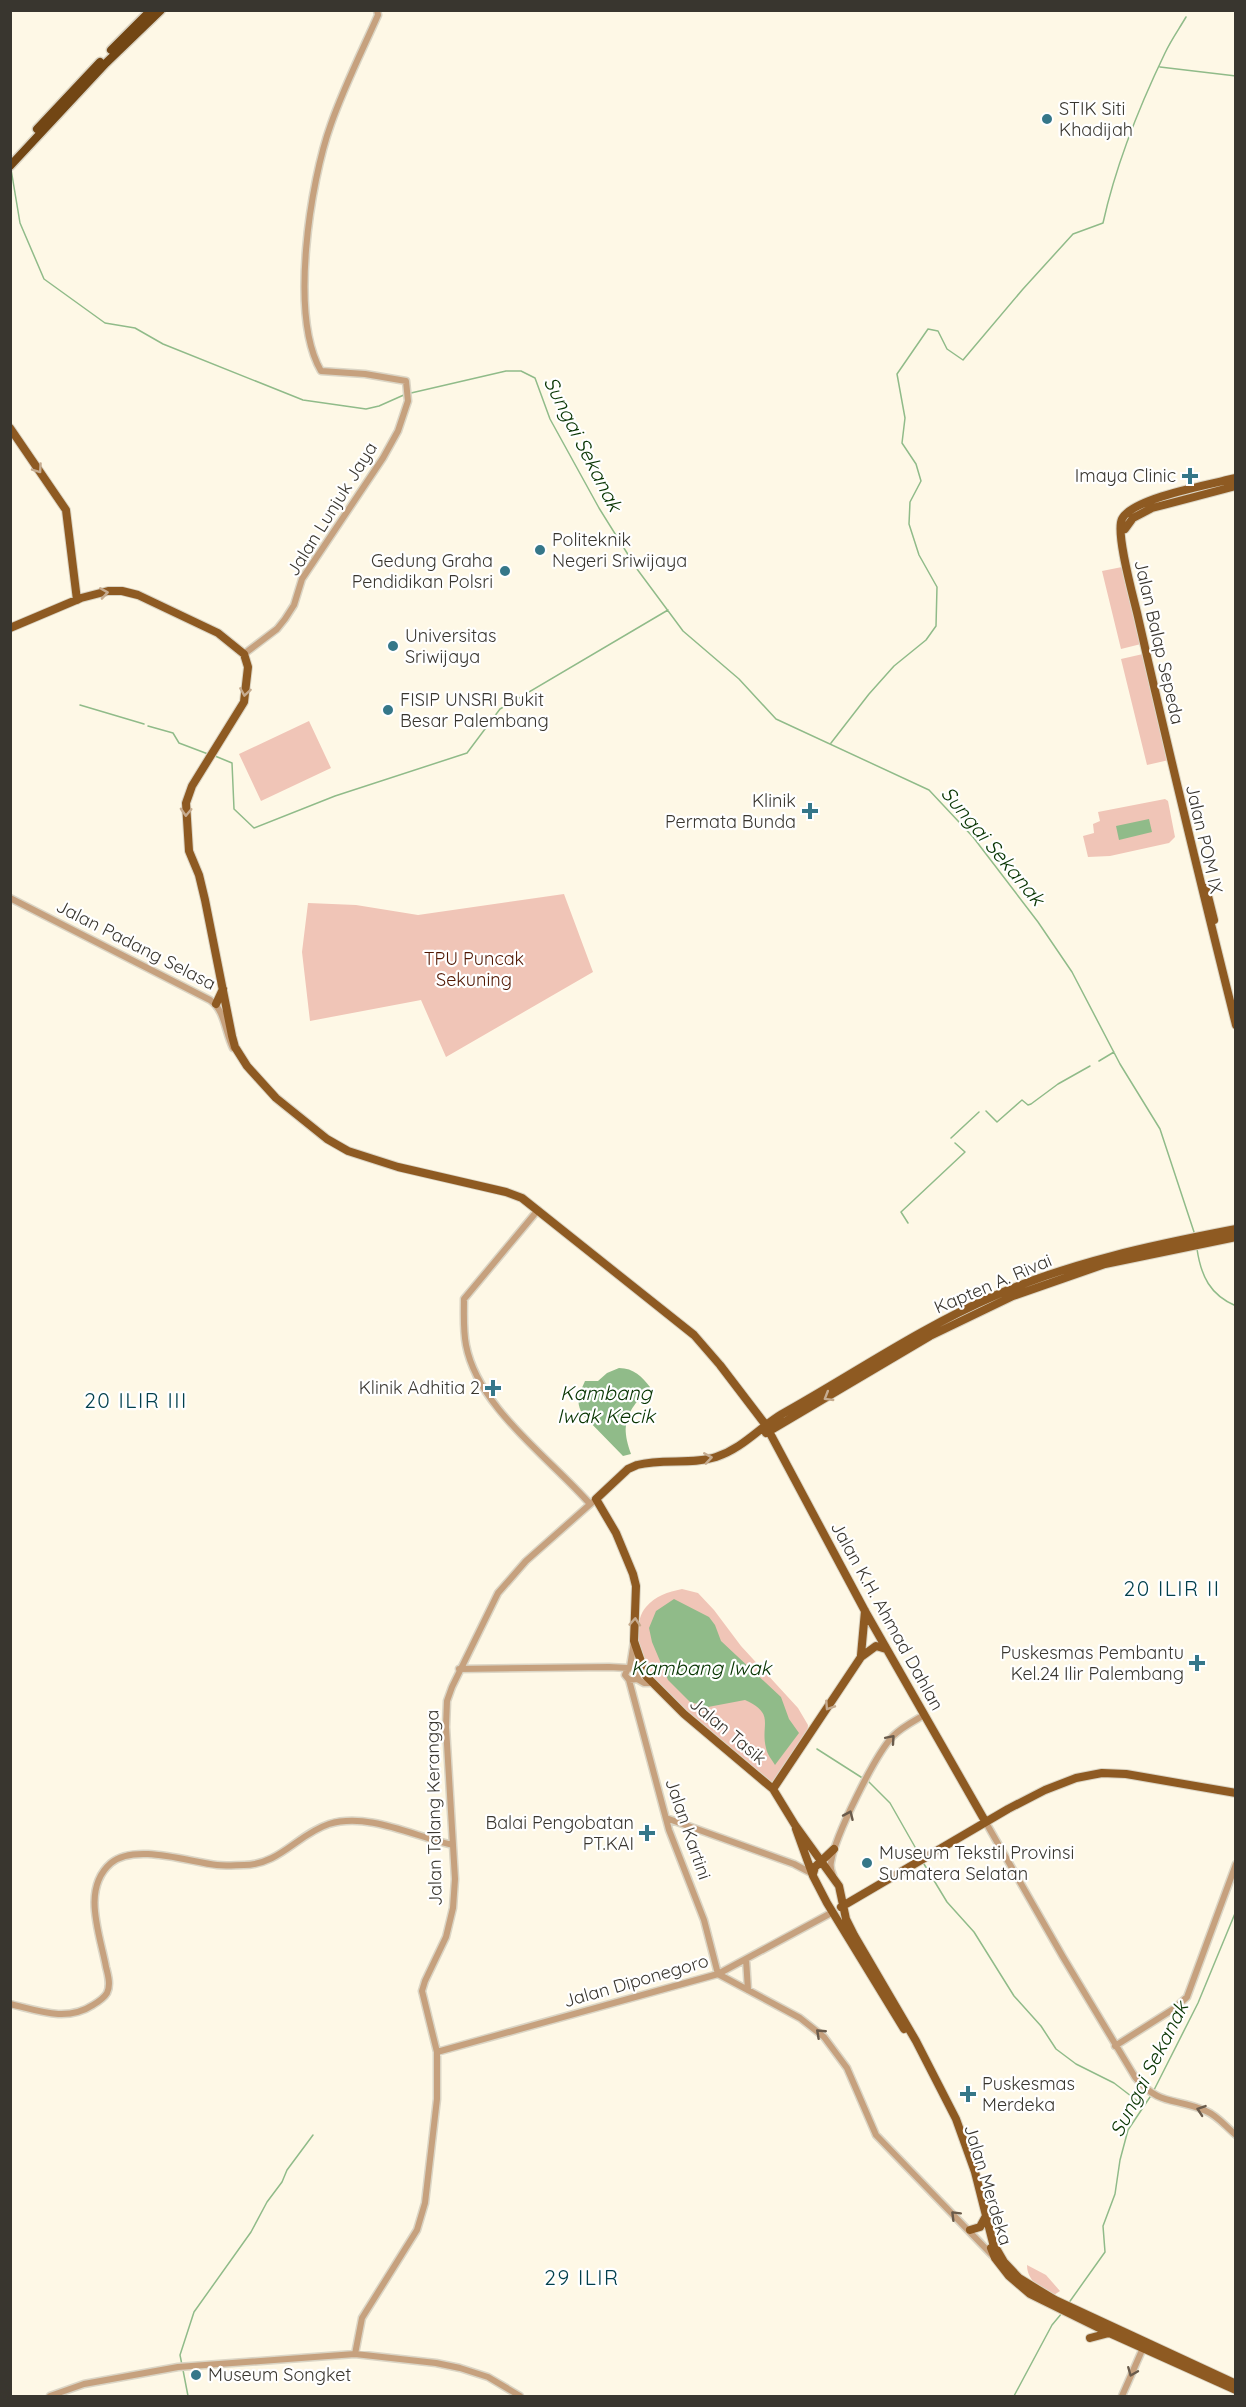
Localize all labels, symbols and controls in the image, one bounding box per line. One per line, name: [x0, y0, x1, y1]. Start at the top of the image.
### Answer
place label: STIK Siti Khadijah: [1059, 97, 1133, 141]
marker: STIK Siti Khadijah: [1040, 112, 1054, 126]
water label: Sungai Sekanak: [539, 372, 629, 517]
street label: Jalan Lunjuk Jaya: [281, 437, 382, 580]
one-way arrow: [31, 463, 42, 474]
place label: Imaya Clinic: [1075, 464, 1176, 487]
marker: Imaya Clinic: [1181, 467, 1199, 485]
place label: Politeknik Negeri Sriwijaya: [552, 528, 687, 572]
marker: Politeknik Negeri Sriwijaya: [533, 543, 547, 557]
place label: Gedung Graha Pendidikan Polsri: [352, 549, 493, 593]
street label: Jalan Balap Sepeda: [1129, 557, 1190, 726]
marker: Gedung Graha Pendidikan Polsri: [498, 564, 512, 578]
one-way arrow: [99, 587, 109, 600]
place label: Universitas Sriwijaya: [405, 624, 496, 668]
marker: Universitas Sriwijaya: [386, 639, 400, 653]
one-way arrow: [240, 687, 252, 696]
place label: FISIP UNSRI Bukit Besar Palembang: [400, 688, 549, 732]
marker: FISIP UNSRI Bukit Besar Palembang: [381, 703, 395, 717]
water label: Sungai Sekanak: [936, 781, 1052, 912]
street label: Jalan POM IX: [1181, 782, 1228, 896]
place label: Klinik Permata Bunda: [665, 789, 796, 833]
marker: Klinik Permata Bunda: [801, 802, 819, 820]
one-way arrow: [180, 807, 192, 816]
street label: Jalan Padang Selasa: [52, 894, 220, 995]
park label: TPU Puncak Sekuning: [424, 947, 524, 991]
street label: Kapten A. Rivai: [931, 1248, 1055, 1319]
place label: Klinik Adhitia 2: [359, 1376, 480, 1399]
marker: Klinik Adhitia 2: [484, 1379, 502, 1397]
water label: Kambang Iwak Kecik: [557, 1380, 657, 1428]
district label: 20 ILIR III: [84, 1387, 188, 1413]
one-way arrow: [824, 1390, 834, 1402]
one-way arrow: [703, 1452, 713, 1464]
street label: Jalan K.H. Ahmad Dahlan: [826, 1517, 949, 1714]
district label: 20 ILIR II: [1124, 1575, 1220, 1601]
one-way arrow: [628, 1618, 641, 1627]
place label: Puskesmas Pembantu Kel.24 Ilir Palembang: [1000, 1641, 1184, 1685]
marker: Puskesmas Pembantu Kel.24 Ilir Palembang: [1188, 1654, 1206, 1672]
water label: Kambang Iwak: [631, 1655, 774, 1680]
street label: Jalan Tasik: [685, 1692, 772, 1769]
one-way arrow: [825, 1700, 837, 1710]
street label: Jalan Talang Kerangga: [420, 1710, 447, 1906]
one-way arrow: [884, 1736, 895, 1746]
street label: Jalan Kartini: [660, 1775, 717, 1883]
place label: Balai Pengobatan PT.KAI: [485, 1811, 634, 1855]
one-way arrow: [841, 1811, 853, 1822]
marker: Balai Pengobatan PT.KAI: [638, 1824, 656, 1842]
place label: Museum Tekstil Provinsi Sumatera Selatan: [879, 1841, 1074, 1885]
marker: Museum Tekstil Provinsi Sumatera Selatan: [860, 1856, 874, 1870]
street label: Jalan Diponegoro: [561, 1949, 711, 2012]
water label: Sungai Sekanak: [1104, 1995, 1194, 2140]
one-way arrow: [817, 2030, 828, 2041]
place label: Puskesmas Merdeka: [982, 2072, 1075, 2116]
marker: Puskesmas Merdeka: [959, 2085, 977, 2103]
one-way arrow: [1196, 2105, 1207, 2117]
street label: Jalan Merdeka: [959, 2122, 1018, 2248]
one-way arrow: [951, 2211, 962, 2221]
district label: 29 ILIR: [544, 2264, 620, 2290]
place label: Museum Songket: [208, 2363, 351, 2386]
one-way arrow: [1127, 2366, 1139, 2377]
marker: Museum Songket: [189, 2368, 203, 2382]

